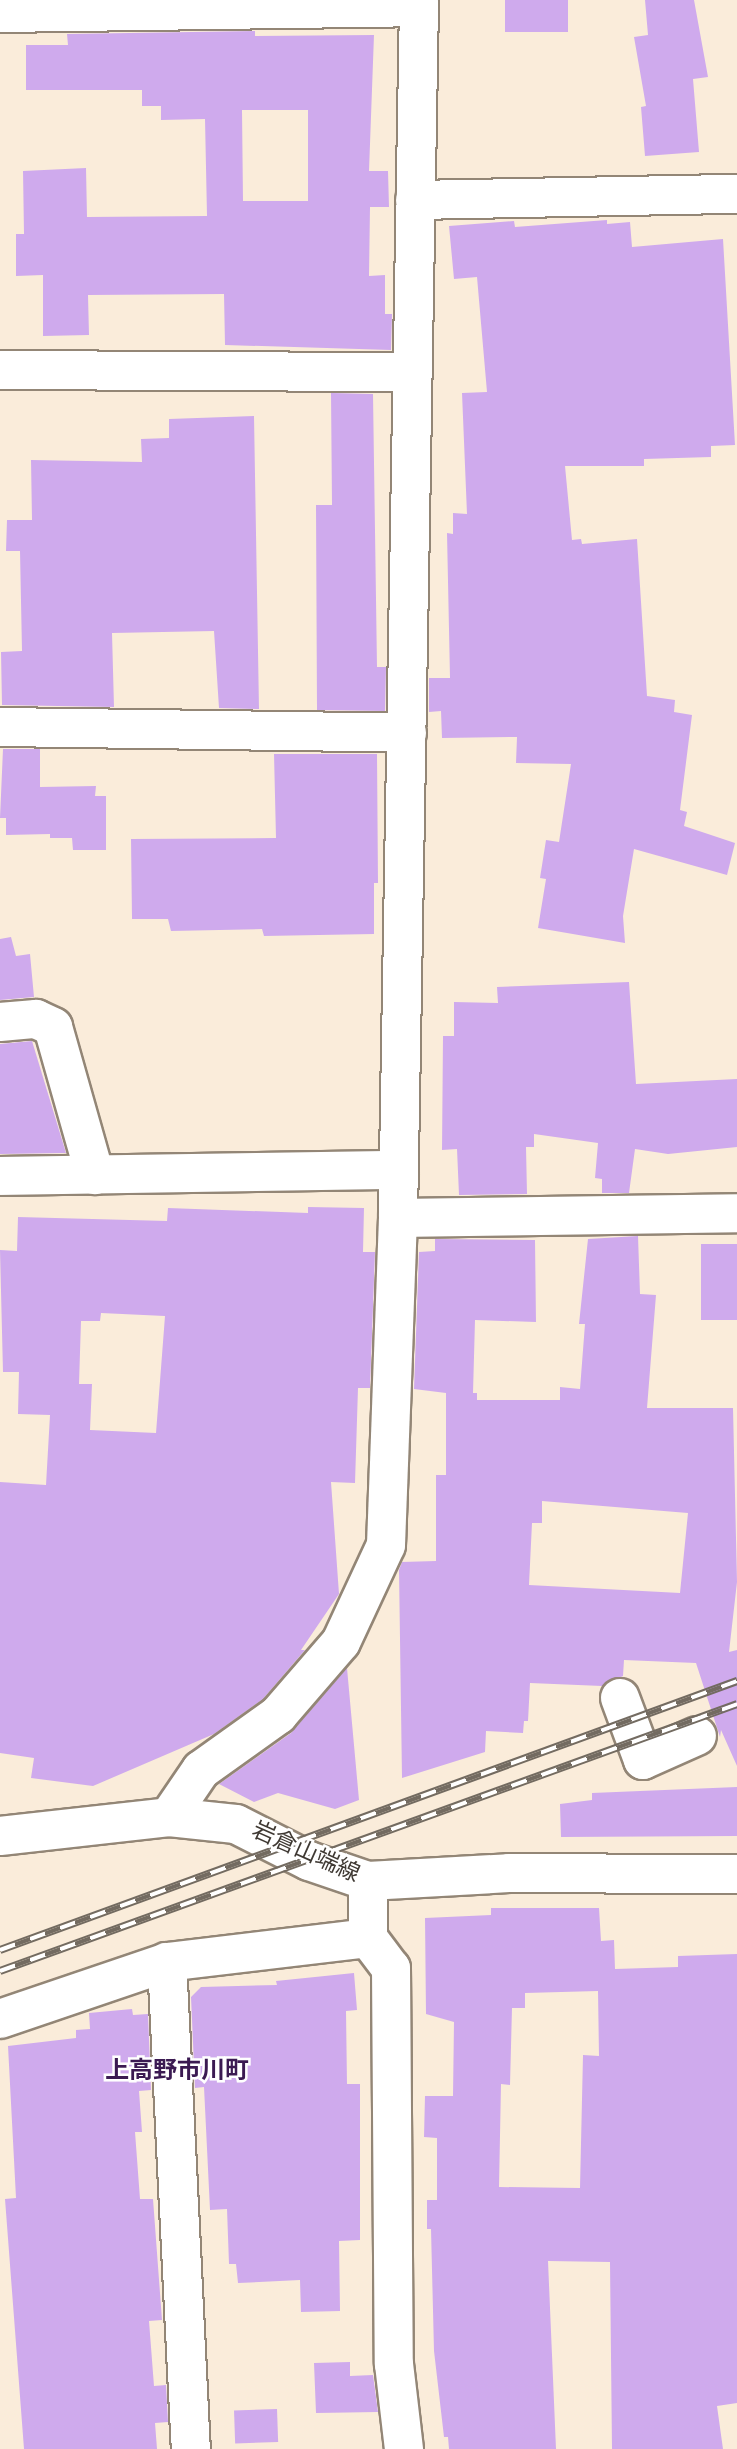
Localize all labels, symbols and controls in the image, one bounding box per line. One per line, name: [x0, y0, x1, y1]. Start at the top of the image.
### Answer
street label: 岩倉山端線: [247, 1818, 363, 1890]
district label: 上高野市川町: [105, 2059, 249, 2087]

